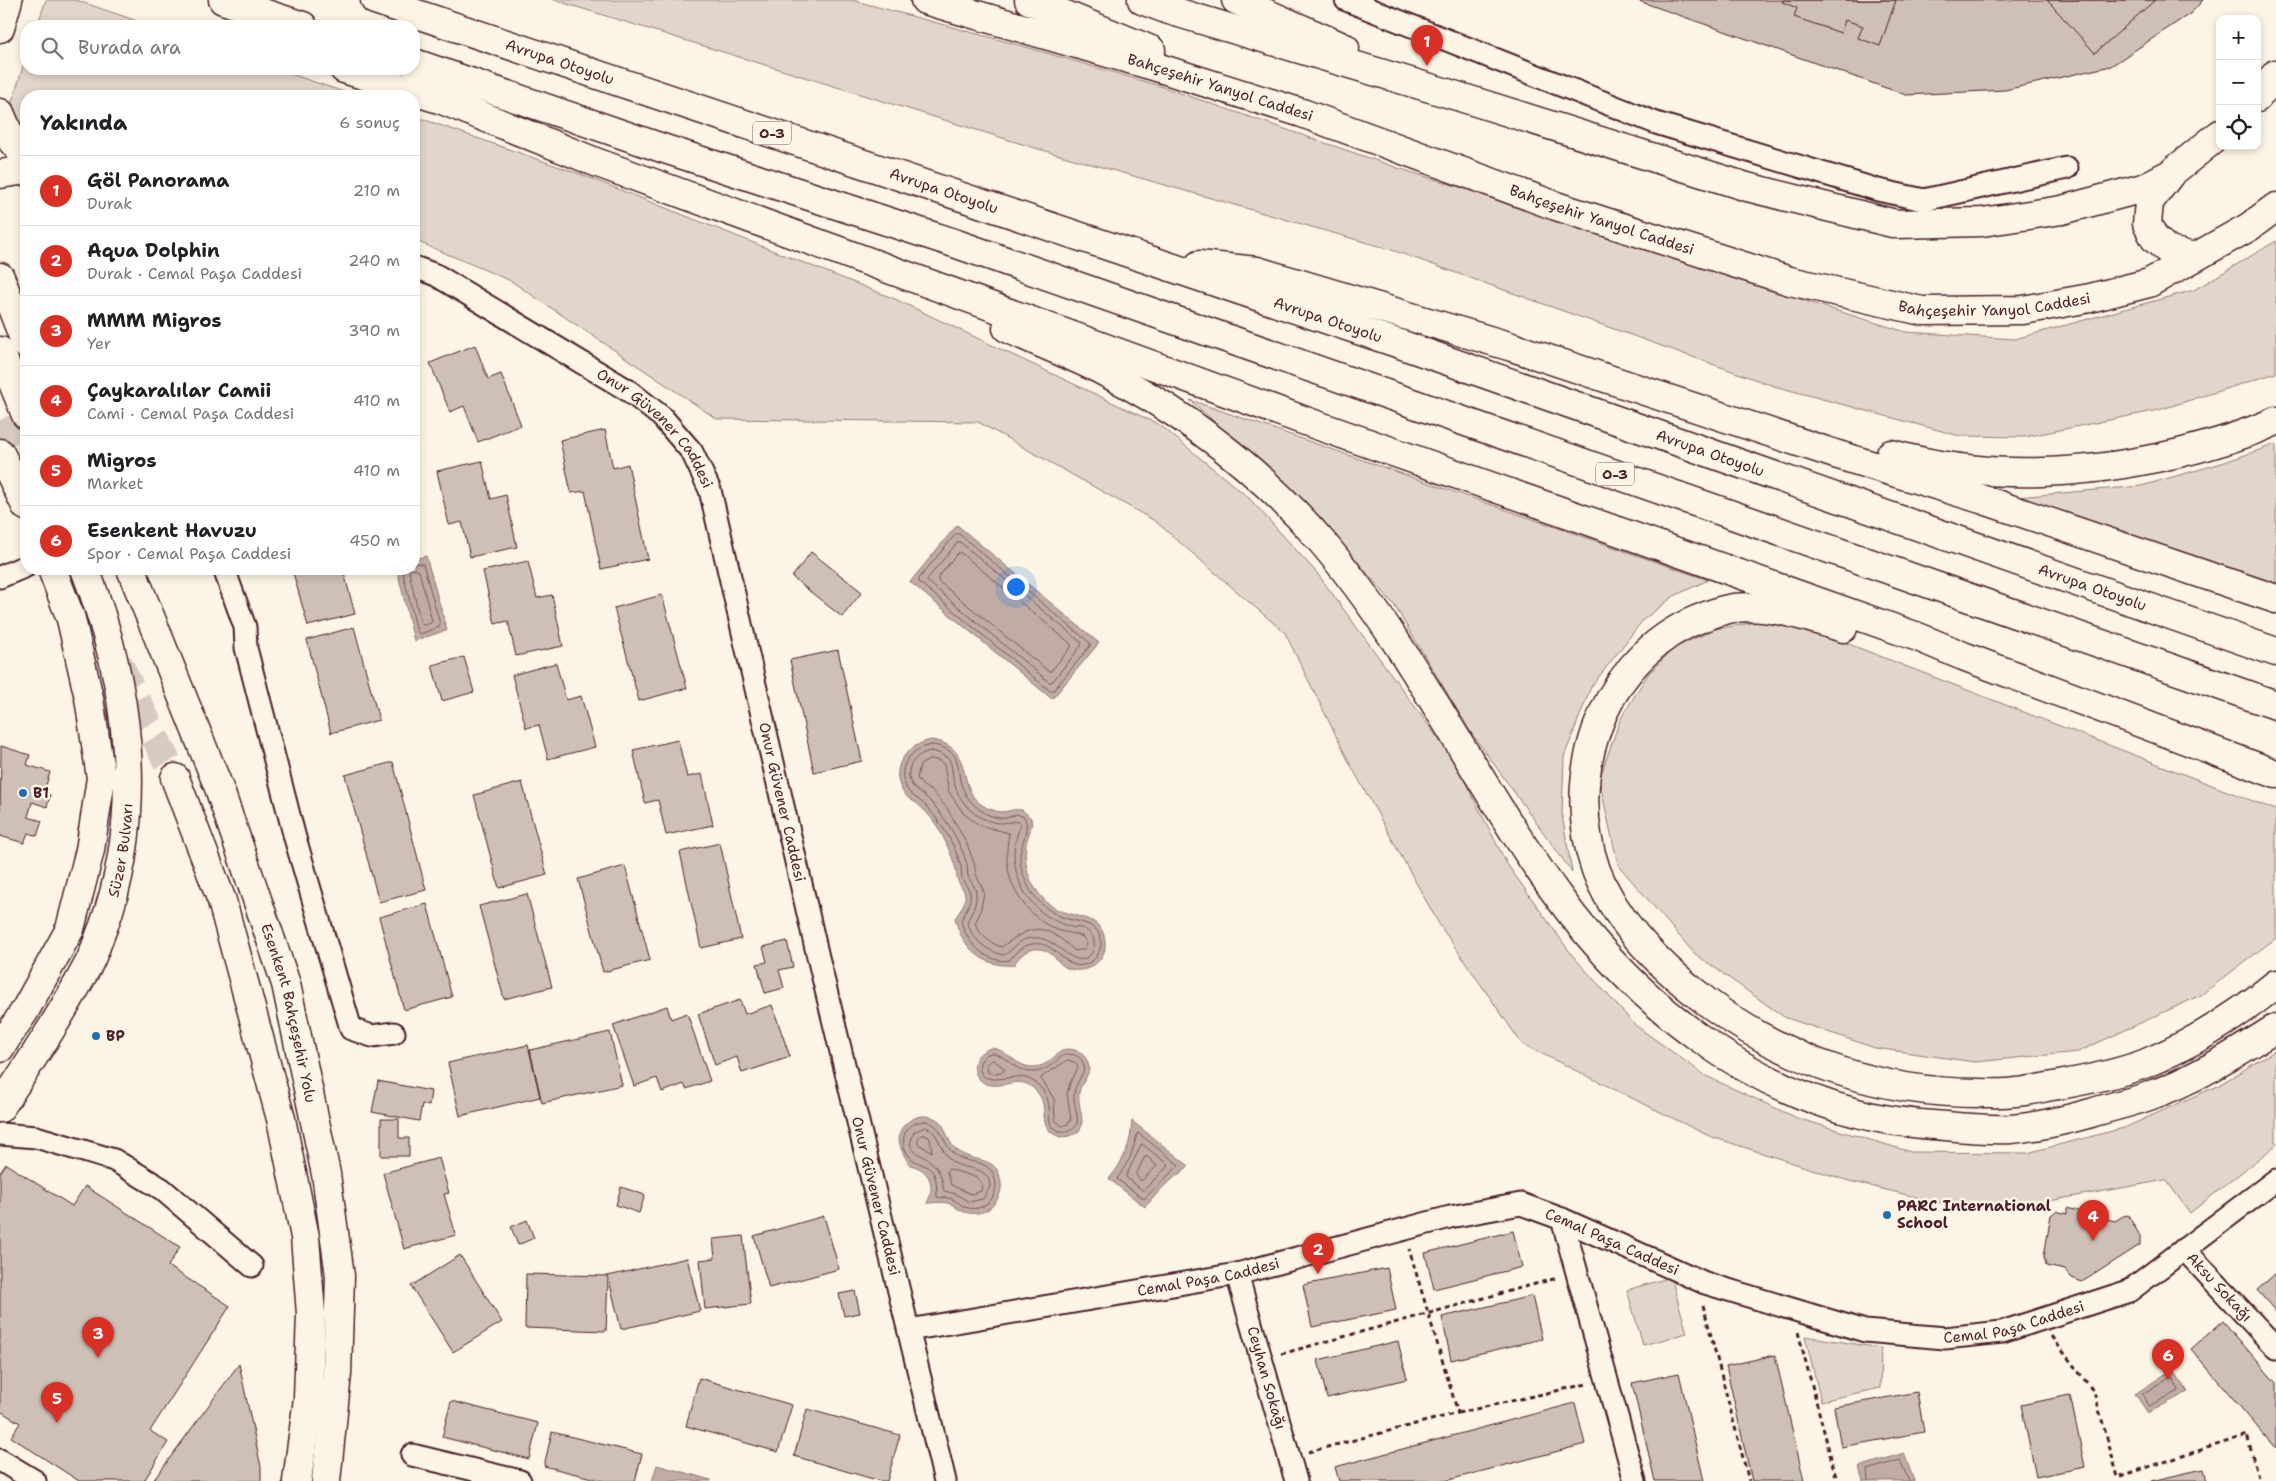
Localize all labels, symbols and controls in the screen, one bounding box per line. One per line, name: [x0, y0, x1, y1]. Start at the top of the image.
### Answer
map controls: [2216, 15, 2261, 150]
button: +: [2216, 15, 2261, 60]
search box: [20, 20, 420, 75]
pin: 1: [1411, 25, 1443, 66]
icon: search: [38, 34, 66, 62]
text: Burada ara: [78, 35, 181, 60]
street label: Avrupa Otoyolu: [503, 35, 617, 90]
street label: Bahçeşehir Yanyol Caddesi: [1125, 49, 1316, 126]
button: −: [2216, 60, 2261, 105]
button: locate: [2216, 105, 2261, 150]
text: Yakında: [40, 109, 127, 137]
text: 6 sonuç: [339, 112, 400, 133]
road number: O-3: [753, 122, 791, 144]
street label: Avrupa Otoyolu: [887, 163, 1001, 218]
text: Göl Panorama: [87, 168, 229, 193]
text: 1: [52, 180, 60, 201]
text: 210 m: [353, 180, 400, 201]
street label: Bahçeşehir Yanyol Caddesi: [1507, 180, 1697, 260]
text: Durak: [87, 193, 132, 214]
text: Aqua Dolphin: [87, 238, 220, 263]
text: 2: [50, 250, 62, 271]
text: 240 m: [348, 250, 400, 271]
text: Durak · Cemal Paşa Caddesi: [87, 263, 302, 284]
street label: Bahçeşehir Yanyol Caddesi: [1897, 288, 2092, 321]
street label: Avrupa Otoyolu: [1271, 292, 1385, 347]
text: MMM Migros: [87, 308, 222, 333]
text: 3: [50, 320, 62, 341]
text: 390 m: [348, 320, 400, 341]
text: Yer: [87, 333, 111, 354]
street label: Onur Güvener Caddesi: [593, 364, 718, 491]
text: Çaykaralılar Camii: [87, 378, 271, 403]
text: 4: [50, 390, 62, 411]
text: 410 m: [353, 390, 400, 411]
text: Cami · Cemal Paşa Caddesi: [87, 403, 294, 424]
street label: Avrupa Otoyolu: [1653, 425, 1767, 481]
text: Migros: [87, 448, 156, 473]
text: 5: [51, 460, 61, 481]
text: 410 m: [353, 460, 400, 481]
road number: O-3: [1596, 462, 1634, 486]
text: Market: [87, 473, 144, 494]
text: Esenkent Havuzu: [87, 518, 257, 543]
text: 6: [50, 530, 62, 551]
text: 450 m: [349, 530, 400, 551]
text: Spor · Cemal Paşa Caddesi: [87, 543, 291, 564]
street label: Avrupa Otoyolu: [2035, 559, 2149, 616]
your location: [1003, 574, 1029, 600]
street label: Onur Güvener Caddesi: [754, 720, 810, 884]
place label: B1: [33, 783, 49, 803]
marker: B1: [17, 787, 29, 799]
street label: Süzer Bulvarı: [103, 803, 137, 900]
street label: Esenkent Bahçeşehir Yolu: [256, 921, 321, 1104]
place label: BP: [106, 1026, 125, 1046]
marker: BP: [90, 1030, 102, 1042]
street label: Onur Güvener Caddesi: [847, 1114, 905, 1278]
place label: PARC International School: [1897, 1196, 2051, 1233]
pin: 4: [2077, 1200, 2109, 1241]
street label: Cemal Paşa Caddesi: [1542, 1204, 1682, 1280]
marker: PARC International School: [1881, 1209, 1893, 1221]
pin: 2: [1302, 1233, 1334, 1274]
street label: Aksu Sokağı: [2182, 1248, 2257, 1326]
street label: Cemal Paşa Caddesi: [1136, 1253, 1282, 1301]
street label: Cemal Paşa Caddesi: [1942, 1296, 2087, 1348]
pin: 3: [82, 1317, 114, 1358]
street label: Ceyhan Sokağı: [1242, 1324, 1291, 1432]
pin: 6: [2152, 1339, 2184, 1380]
pin: 5: [41, 1382, 73, 1423]

